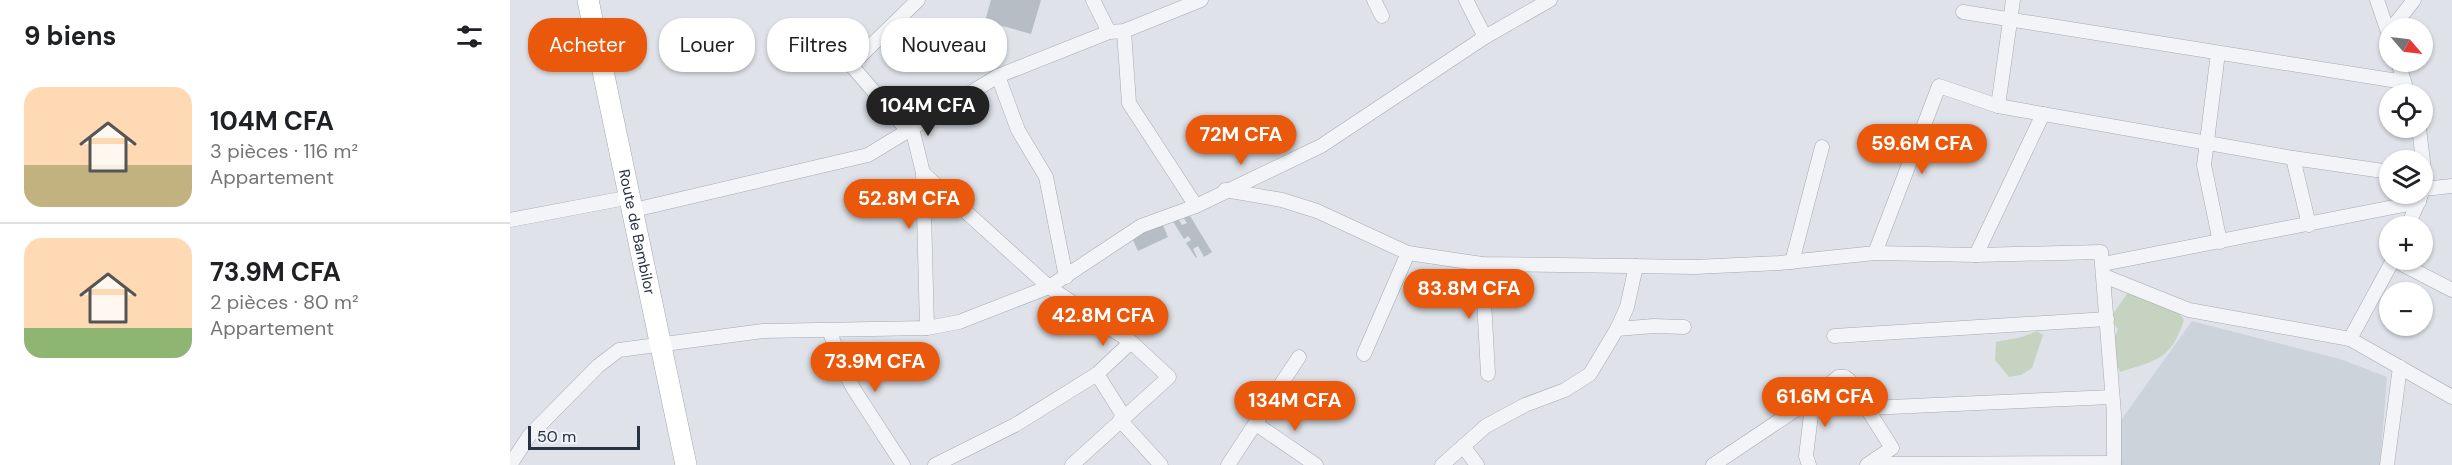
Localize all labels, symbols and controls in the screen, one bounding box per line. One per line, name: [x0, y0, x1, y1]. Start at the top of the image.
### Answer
chip: Acheter: [528, 18, 647, 72]
chip: Louer: [659, 18, 755, 72]
chip: Filtres: [767, 18, 869, 72]
chip: Nouveau: [881, 18, 1007, 72]
north arrow: [2379, 18, 2433, 72]
map controls: [2379, 18, 2433, 336]
text: 9 biens: [24, 19, 116, 53]
icon: filters: [453, 20, 486, 53]
button: locate: [2379, 84, 2433, 138]
pin: 104M CFA: [866, 86, 990, 137]
text: 104M CFA: [880, 92, 976, 118]
text: 104M CFA: [210, 104, 334, 138]
icon: home: [72, 111, 144, 183]
pin: 72M CFA: [1186, 115, 1296, 166]
text: 72M CFA: [1199, 121, 1283, 147]
pin: 59.6M CFA: [1853, 124, 1991, 175]
text: 59.6M CFA: [1871, 130, 1973, 156]
text: 3 pièces · 116 m²: [210, 138, 358, 164]
button: layers: [2379, 150, 2433, 204]
text: Appartement: [210, 164, 334, 190]
street label: Route de Bambilor: [614, 167, 660, 297]
pin: 52.8M CFA: [840, 179, 978, 230]
text: 52.8M CFA: [858, 185, 960, 211]
button: +: [2379, 216, 2433, 270]
text: 73.9M CFA: [210, 255, 341, 289]
icon: home: [72, 262, 144, 334]
pin: 83.8M CFA: [1400, 269, 1538, 320]
text: 83.8M CFA: [1417, 275, 1521, 301]
button: −: [2379, 282, 2433, 336]
text: 2 pièces · 80 m²: [210, 289, 359, 315]
pin: 42.8M CFA: [1034, 296, 1172, 347]
text: 42.8M CFA: [1051, 302, 1155, 328]
text: Appartement: [210, 315, 334, 341]
pin: 73.9M CFA: [806, 342, 944, 393]
text: 73.9M CFA: [825, 348, 925, 374]
pin: 61.6M CFA: [1756, 377, 1894, 428]
pin: 134M CFA: [1233, 381, 1357, 432]
text: 61.6M CFA: [1776, 383, 1874, 409]
text: 134M CFA: [1248, 387, 1342, 413]
scale bar: [528, 423, 640, 450]
text: 50 m: [537, 426, 576, 447]

